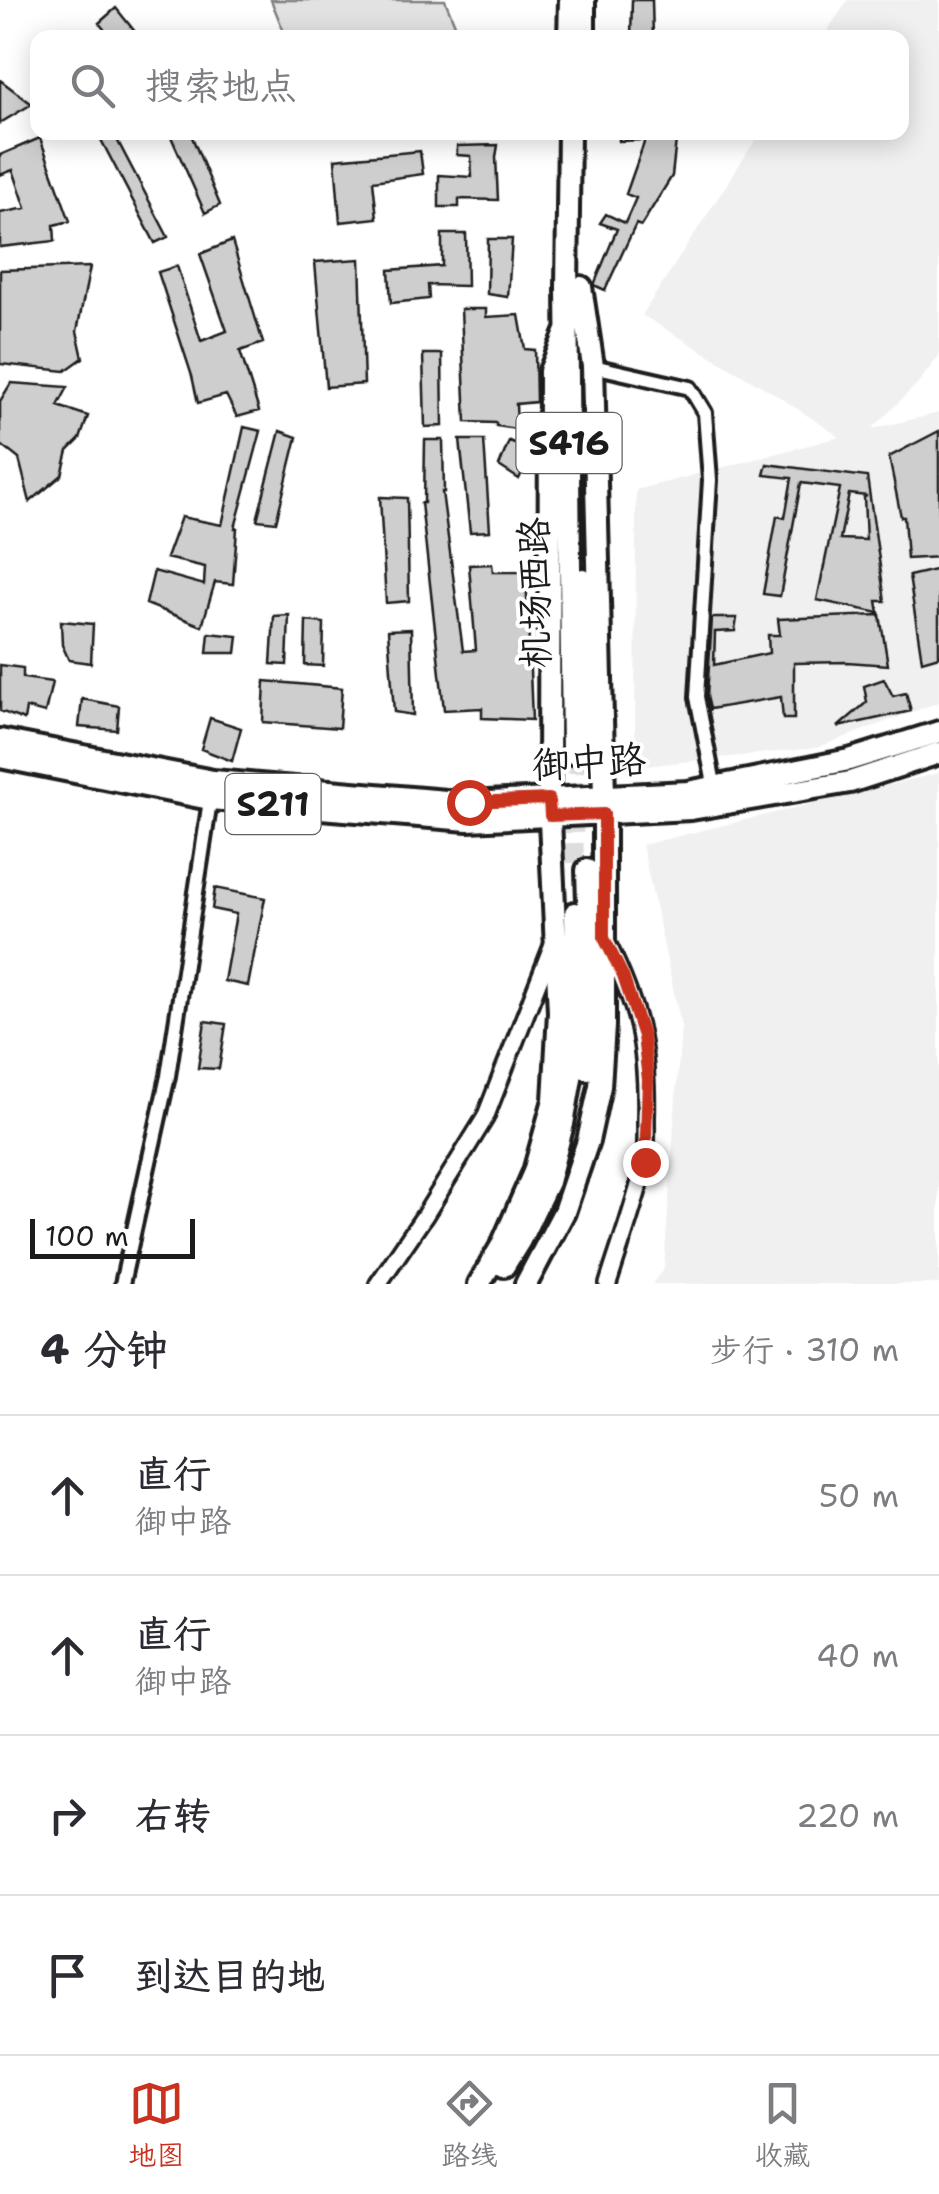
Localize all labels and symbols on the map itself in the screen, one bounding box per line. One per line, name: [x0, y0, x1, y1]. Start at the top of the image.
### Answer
road number: S416: [516, 413, 622, 473]
street label: 机场西路: [508, 517, 561, 669]
street label: 御中路: [531, 733, 647, 790]
road number: S211: [226, 774, 320, 834]
route start: [447, 780, 493, 826]
route end: [623, 1140, 669, 1186]
scale bar: [30, 1214, 195, 1258]

